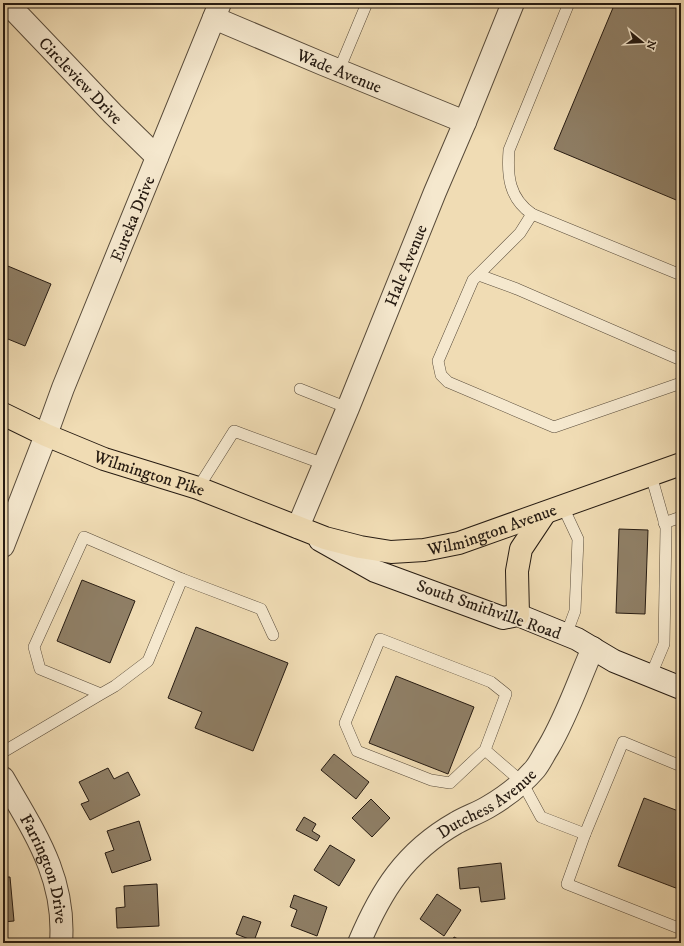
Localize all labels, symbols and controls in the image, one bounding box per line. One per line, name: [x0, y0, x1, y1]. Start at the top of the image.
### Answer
north arrow: [622, 22, 662, 62]
street label: Circleview Drive: [33, 33, 127, 129]
text: N: [643, 38, 659, 51]
street label: Wade Avenue: [292, 44, 385, 99]
street label: Eureka Drive: [106, 173, 160, 265]
street label: Hale Avenue: [380, 221, 433, 310]
street label: Wilmington Pike: [89, 445, 208, 502]
street label: Wilmington Avenue: [425, 499, 560, 561]
street label: South Smithville Road: [413, 575, 564, 645]
street label: Dutchess Avenue: [433, 764, 542, 844]
street label: Farrington Drive: [14, 810, 71, 924]

